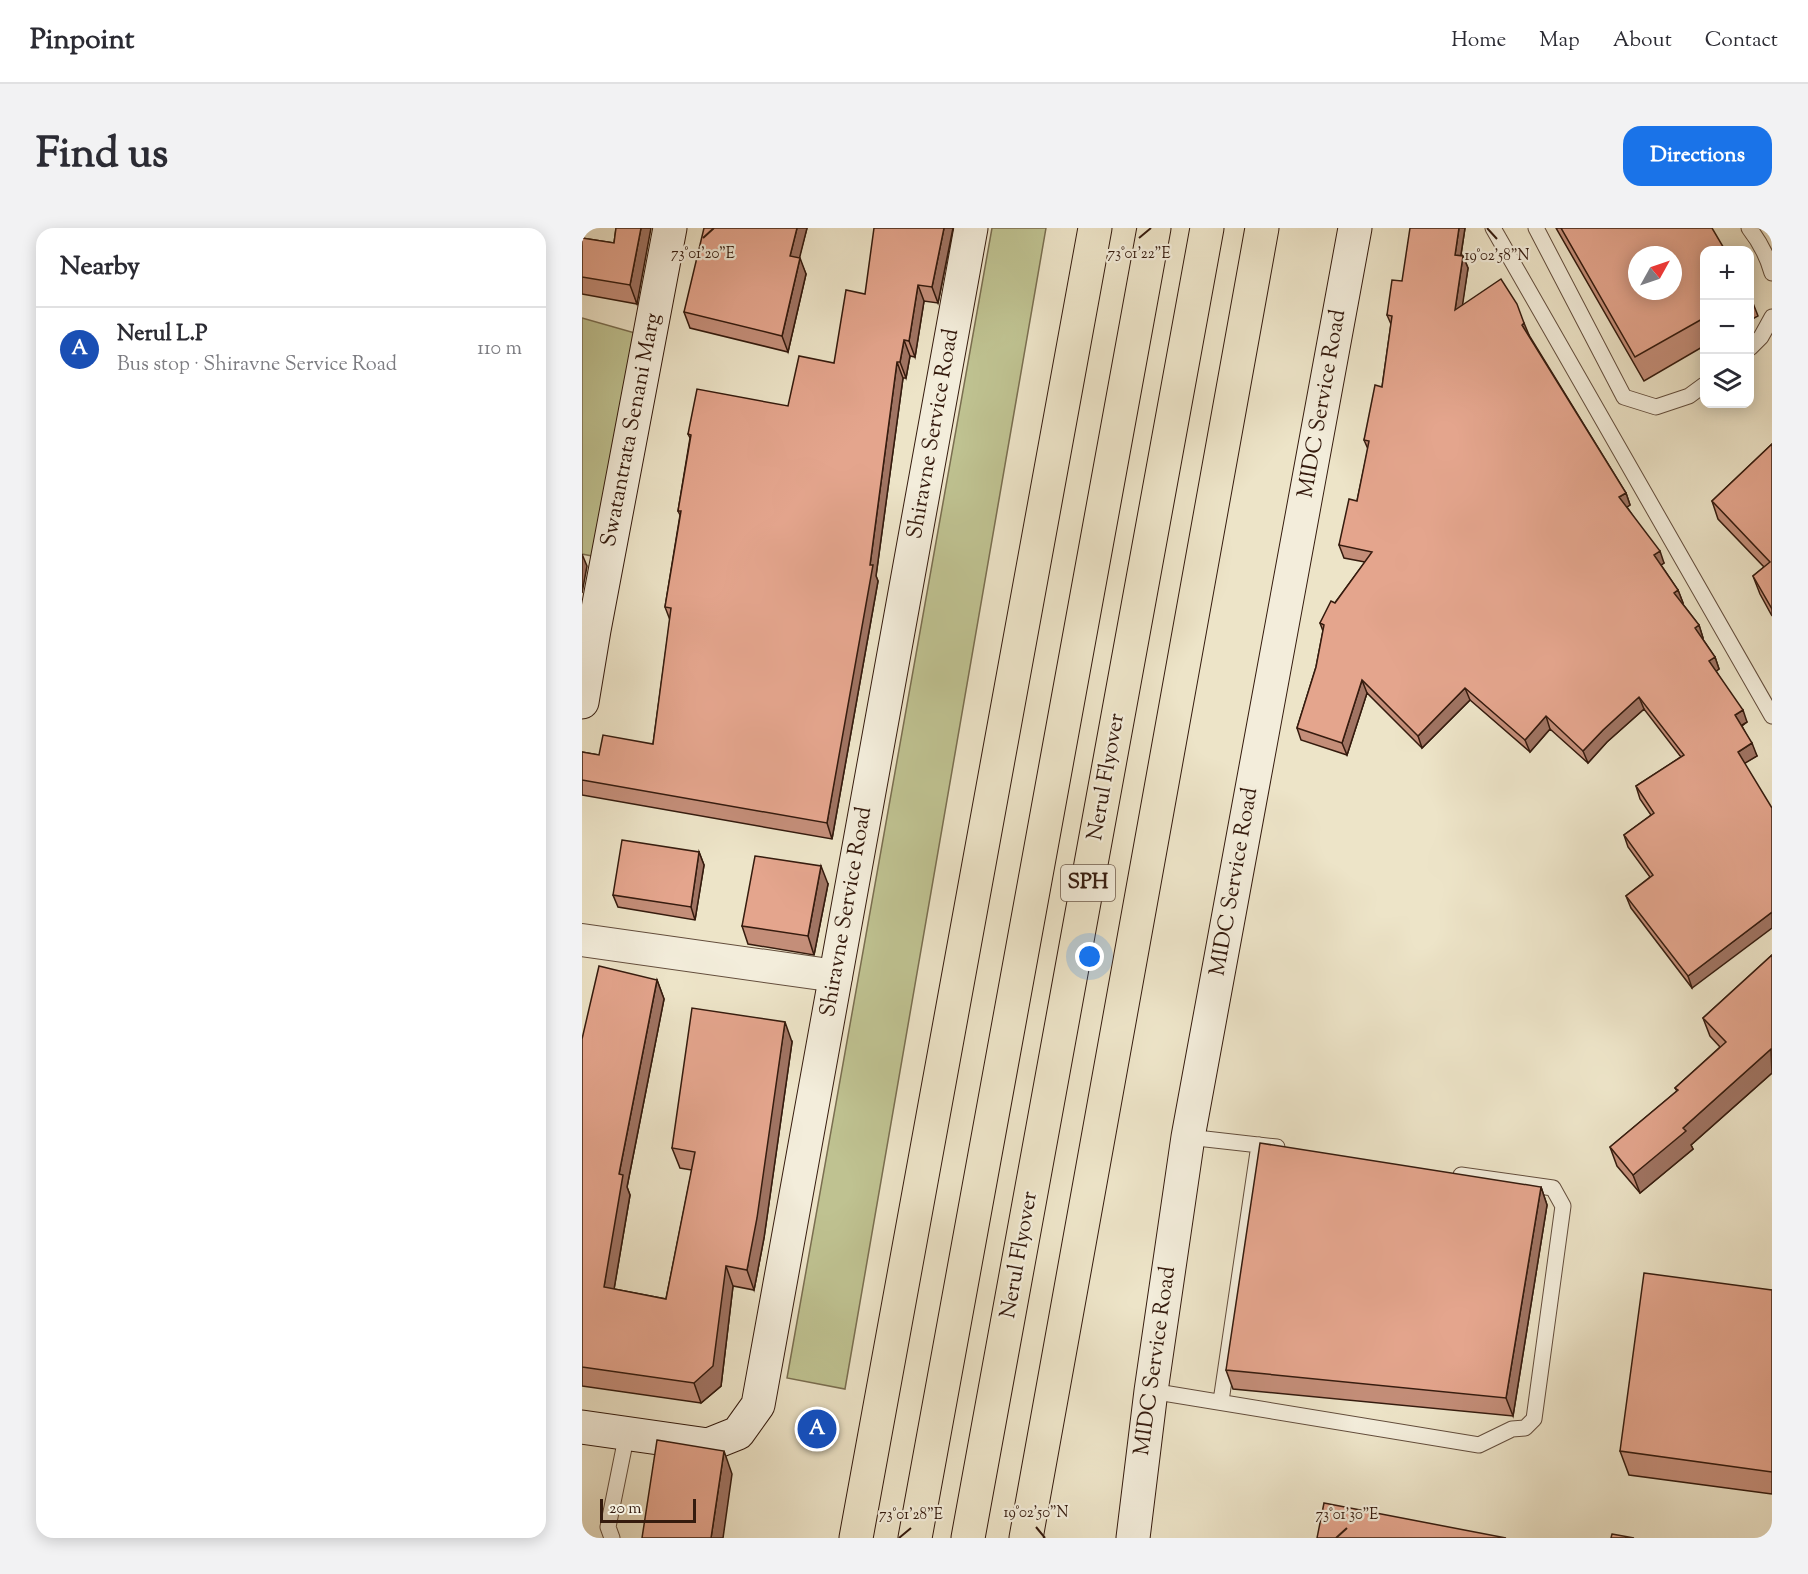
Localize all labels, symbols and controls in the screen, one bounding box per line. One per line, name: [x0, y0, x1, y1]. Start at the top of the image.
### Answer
text: Pinpoint: [30, 21, 134, 61]
text: Home: [1451, 26, 1506, 56]
text: Map: [1539, 26, 1580, 56]
text: About: [1613, 26, 1672, 56]
text: Contact: [1705, 26, 1778, 56]
text: Find us: [36, 126, 168, 186]
button: Directions: [1623, 126, 1772, 186]
text: 73°01'20"E: [671, 244, 735, 265]
text: 73°01'22"E: [1108, 244, 1170, 265]
text: 19°02'58"N: [1464, 246, 1530, 267]
north arrow: [1628, 246, 1682, 300]
map controls: [1700, 246, 1754, 408]
button: +: [1700, 246, 1754, 300]
text: Nearby: [60, 249, 140, 286]
button: −: [1700, 300, 1754, 354]
street label: MIDC Service Road: [1291, 307, 1355, 501]
street label: Swatantrata Senani Marg: [594, 310, 670, 550]
text: Nerul L.P: [117, 319, 207, 351]
street label: Shiravne Service Road: [900, 326, 968, 542]
text: A: [71, 335, 88, 364]
text: 110 m: [477, 335, 522, 364]
text: Bus stop · Shiravne Service Road: [117, 351, 397, 380]
button: layers: [1700, 354, 1754, 408]
street label: Nerul Flyover: [1080, 711, 1134, 843]
street label: MIDC Service Road: [1203, 785, 1267, 979]
street label: Shiravne Service Road: [813, 804, 881, 1020]
road number: SPH: [1061, 865, 1115, 901]
your location: [1075, 942, 1104, 971]
street label: Nerul Flyover: [993, 1189, 1047, 1321]
street label: MIDC Service Road: [1127, 1264, 1185, 1458]
pin: A: [798, 1406, 836, 1452]
scale bar: [600, 1496, 696, 1524]
text: 20 m: [609, 1498, 642, 1521]
text: 19°02'50"N: [1003, 1503, 1069, 1524]
text: 73°01'28"E: [879, 1505, 943, 1526]
text: 73°01'30"E: [1316, 1505, 1378, 1526]

